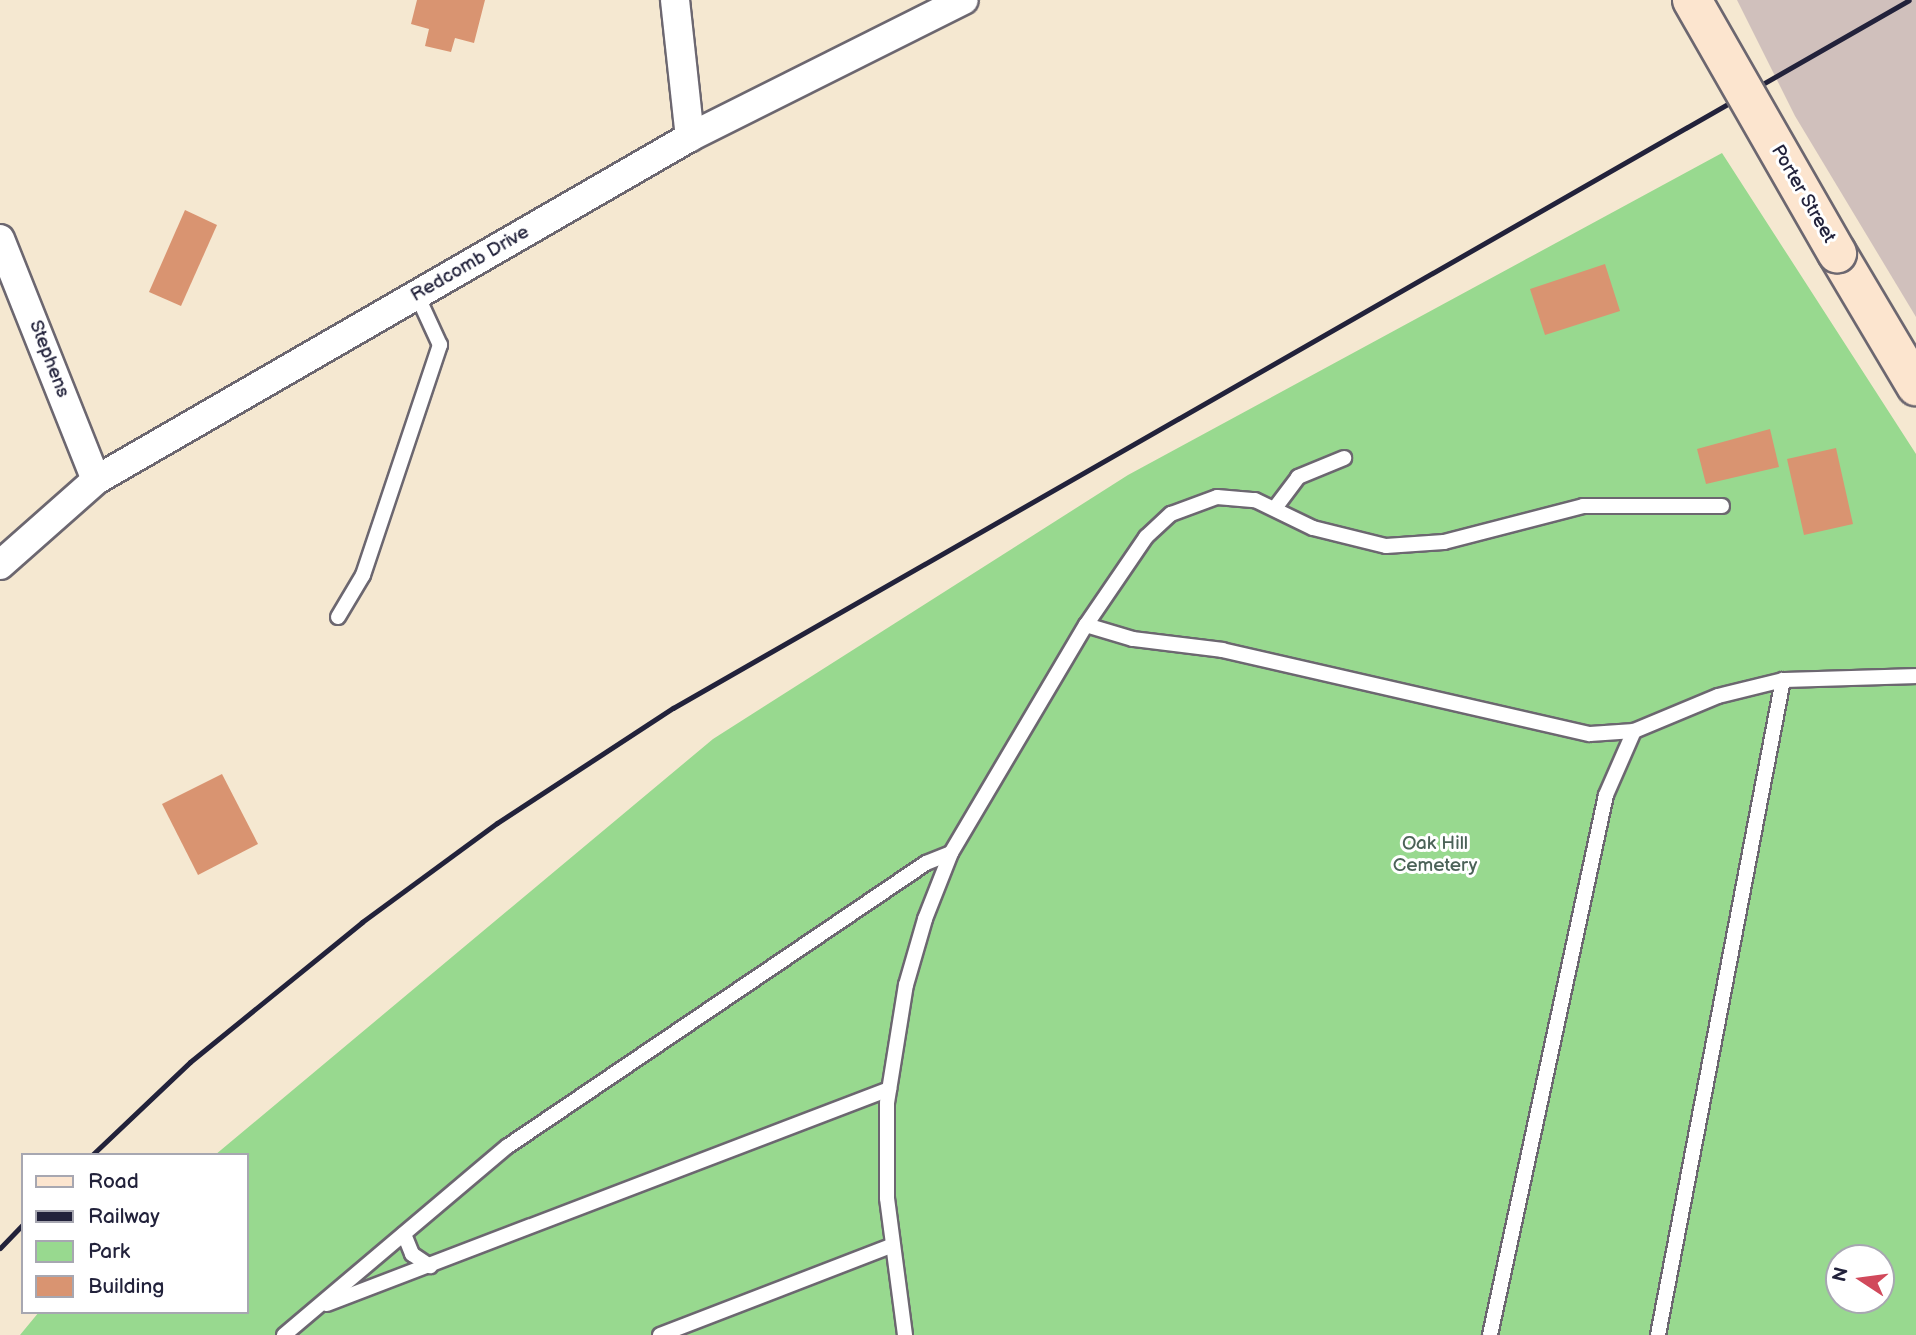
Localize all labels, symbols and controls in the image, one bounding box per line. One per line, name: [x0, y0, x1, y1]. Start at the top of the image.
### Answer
street label: Porter Street: [1766, 141, 1840, 247]
street label: Redcomb Drive: [407, 221, 533, 307]
street label: Stephens: [24, 317, 74, 401]
park label: Oak Hill Cemetery: [1393, 833, 1477, 877]
legend: [21, 1153, 248, 1314]
text: Road: [88, 1169, 139, 1194]
text: Railway: [88, 1204, 160, 1229]
text: Park: [88, 1239, 130, 1264]
north arrow: [1825, 1244, 1895, 1314]
text: N: [1828, 1265, 1854, 1284]
text: Building: [88, 1274, 164, 1299]

